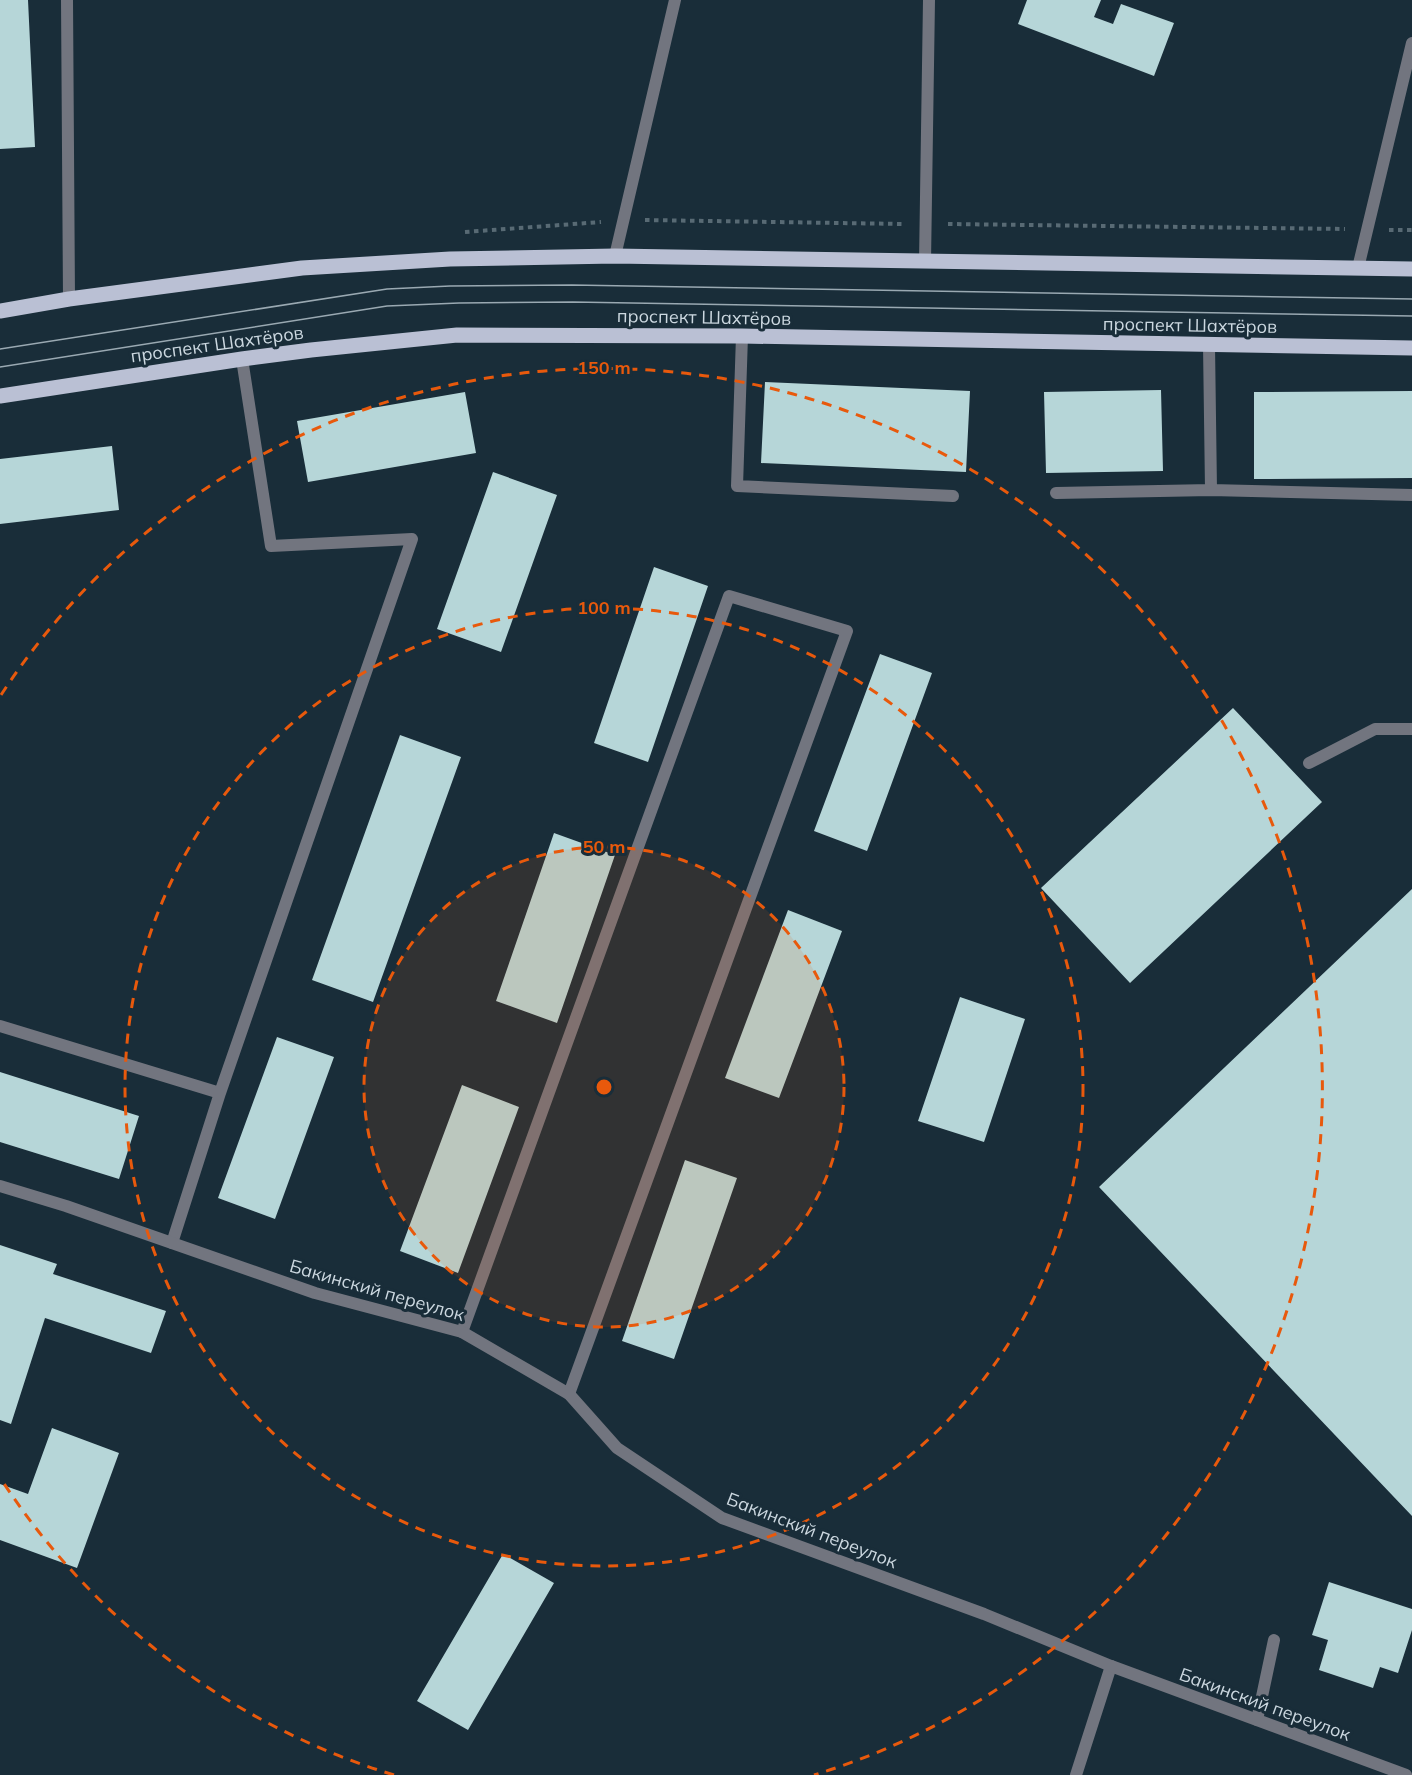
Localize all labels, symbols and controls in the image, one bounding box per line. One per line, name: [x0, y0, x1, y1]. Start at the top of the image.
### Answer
street label: проспект Шахтёров: [617, 304, 791, 330]
street label: проспект Шахтёров: [1103, 312, 1277, 338]
street label: проспект Шахтёров: [129, 320, 305, 368]
text: 150 m: [577, 356, 631, 379]
text: 100 m: [577, 596, 631, 619]
text: 50 m: [583, 835, 625, 858]
centre of rings: [594, 1077, 614, 1097]
street label: Бакинский переулок: [287, 1254, 467, 1326]
street label: Бакинский переулок: [724, 1487, 901, 1573]
street label: Бакинский переулок: [1176, 1662, 1354, 1746]

